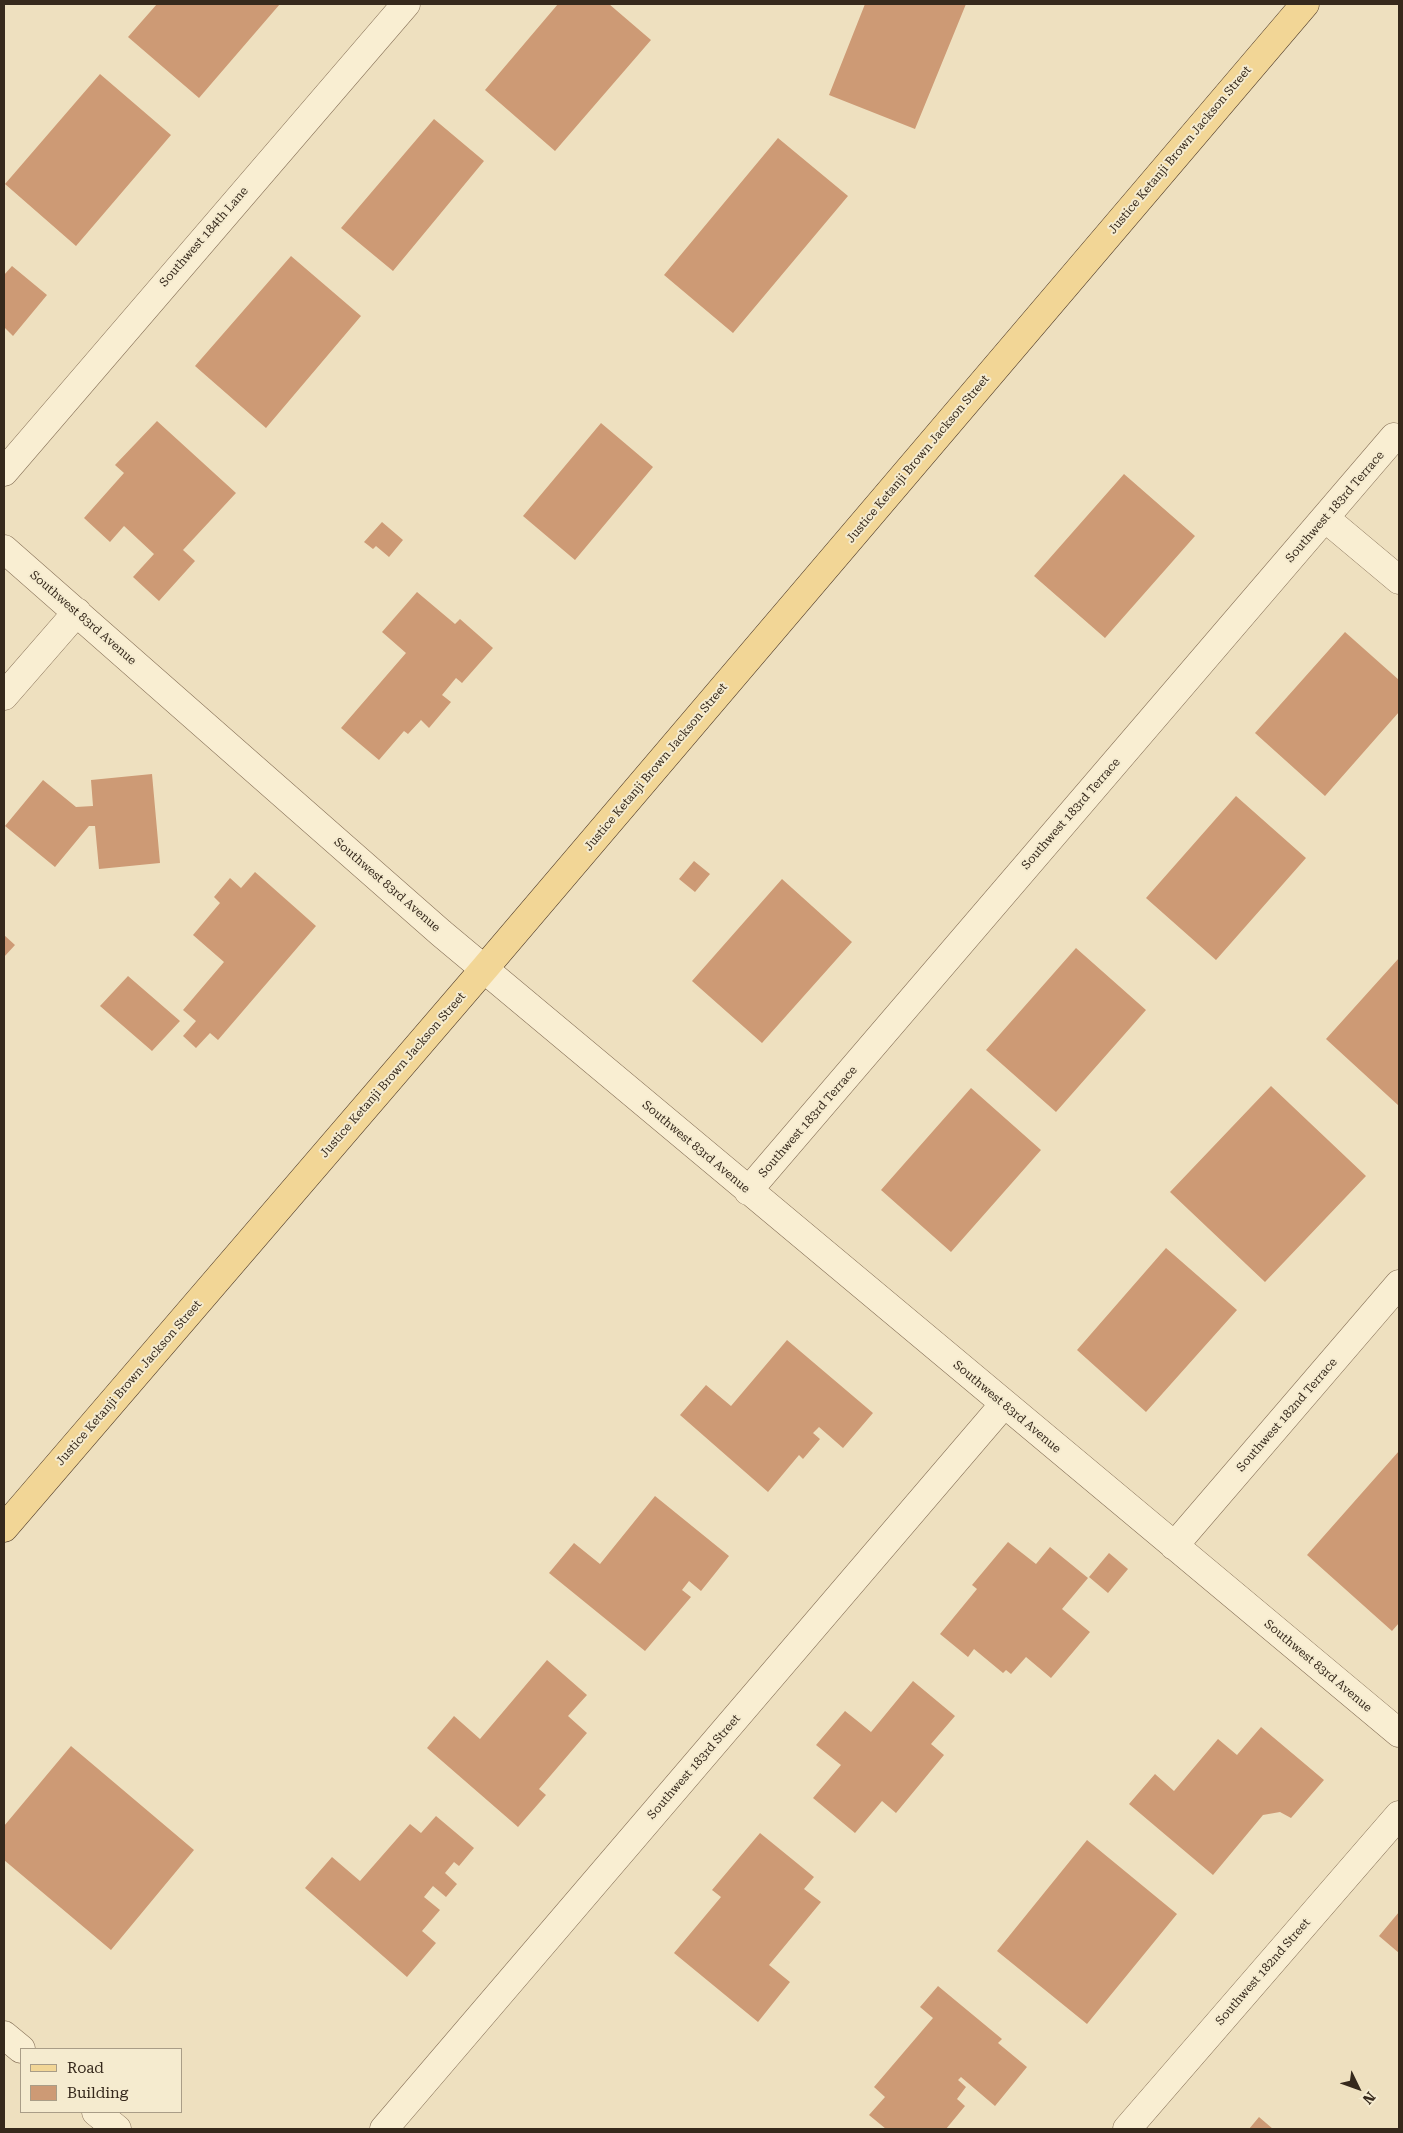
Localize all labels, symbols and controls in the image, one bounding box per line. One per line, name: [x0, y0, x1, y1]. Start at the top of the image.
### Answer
street label: Justice Ketanji Brown Jackson Street: [1106, 63, 1254, 237]
street label: Southwest 184th Lane: [157, 184, 251, 290]
street label: Justice Ketanji Brown Jackson Street: [844, 372, 992, 546]
street label: Southwest 183rd Terrace: [1283, 448, 1387, 566]
street label: Southwest 83rd Avenue: [27, 568, 139, 668]
street label: Justice Ketanji Brown Jackson Street: [582, 680, 730, 854]
street label: Southwest 183rd Terrace: [1019, 755, 1123, 873]
street label: Southwest 83rd Avenue: [331, 835, 443, 935]
street label: Justice Ketanji Brown Jackson Street: [317, 989, 469, 1161]
street label: Southwest 183rd Terrace: [756, 1063, 860, 1181]
street label: Southwest 83rd Avenue: [639, 1098, 753, 1196]
street label: Justice Ketanji Brown Jackson Street: [53, 1297, 205, 1469]
street label: Southwest 182nd Terrace: [1234, 1355, 1340, 1475]
street label: Southwest 83rd Avenue: [950, 1358, 1064, 1456]
street label: Southwest 83rd Avenue: [1261, 1617, 1375, 1715]
street label: Southwest 183rd Street: [645, 1712, 743, 1822]
street label: Southwest 182nd Street: [1213, 1916, 1313, 2028]
legend: [20, 2048, 182, 2113]
text: Road: [67, 2059, 104, 2077]
north arrow: [1333, 2063, 1383, 2113]
text: Building: [67, 2084, 128, 2102]
text: N: [1360, 2089, 1379, 2107]

